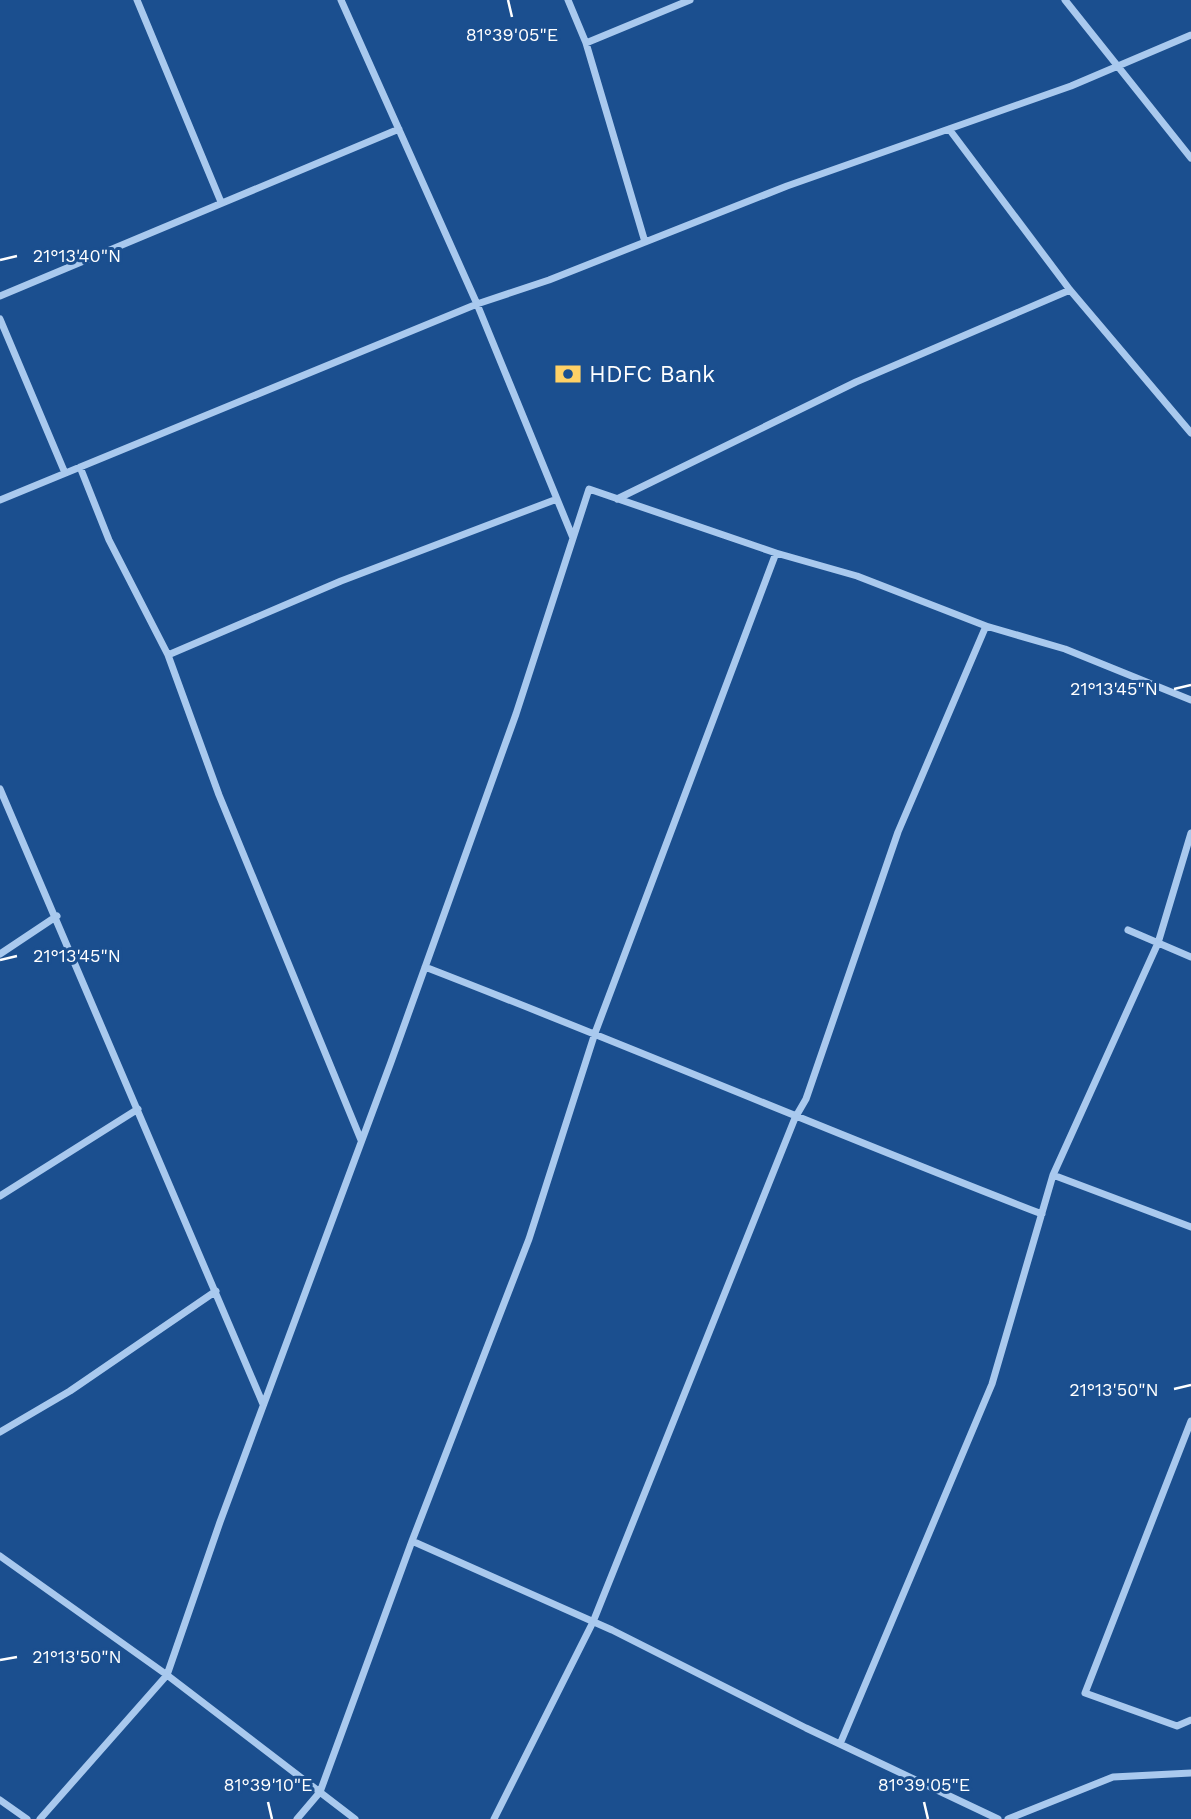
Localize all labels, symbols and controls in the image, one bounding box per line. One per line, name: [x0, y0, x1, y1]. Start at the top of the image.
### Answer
text: 81°39'05"E: [466, 24, 558, 45]
text: 21°13'40"N: [33, 245, 121, 266]
bank icon: HDFC Bank: [553, 359, 583, 389]
place label: HDFC Bank: [589, 361, 715, 388]
text: 21°13'45"N: [1070, 678, 1158, 699]
text: 21°13'45"N: [33, 945, 121, 966]
text: 21°13'50"N: [1069, 1379, 1159, 1400]
text: 21°13'50"N: [32, 1646, 122, 1667]
text: 81°39'10"E: [223, 1774, 313, 1795]
text: 81°39'05"E: [878, 1774, 970, 1795]

